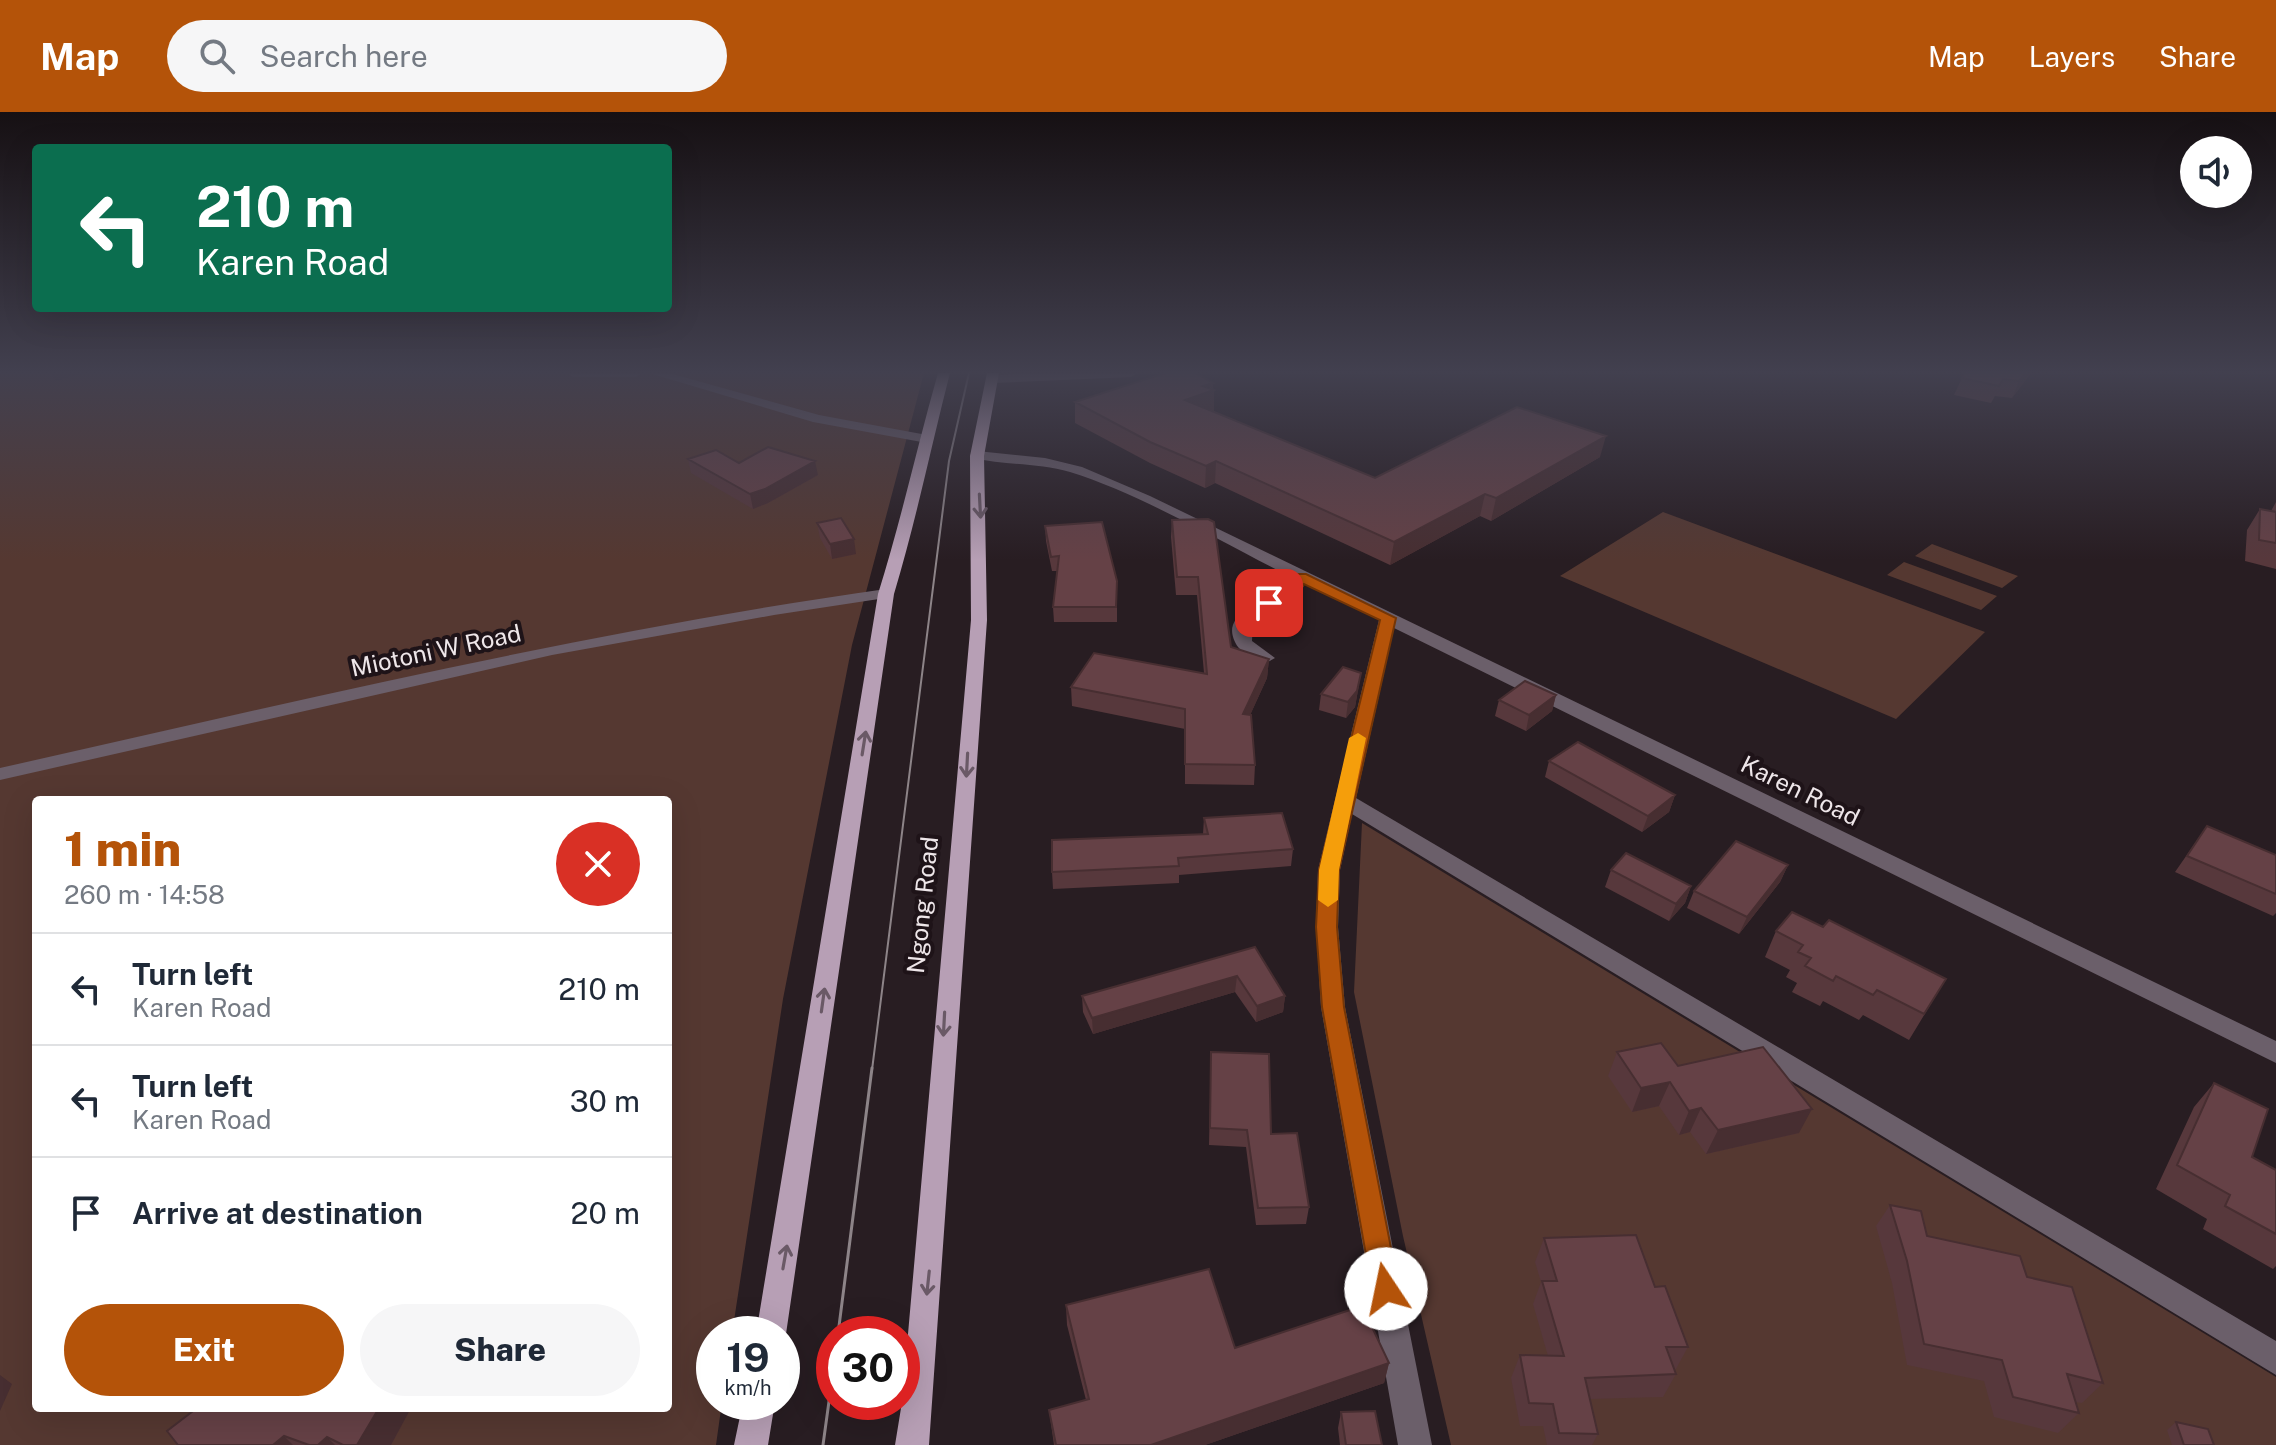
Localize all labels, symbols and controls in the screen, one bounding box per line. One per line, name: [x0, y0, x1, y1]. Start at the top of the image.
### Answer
search box: [167, 20, 727, 92]
text: Map: [40, 34, 119, 79]
icon: search: [195, 34, 239, 78]
text: Search here: [259, 38, 428, 74]
text: Map: [1928, 40, 1985, 73]
text: Layers: [2029, 40, 2115, 73]
text: Share: [2159, 40, 2236, 73]
map controls: [2180, 136, 2252, 208]
button: sound: [2180, 136, 2252, 208]
text: 210 m: [196, 174, 354, 240]
icon: left: [64, 176, 168, 280]
text: Karen Road: [196, 241, 389, 283]
one-way arrow: [973, 492, 988, 519]
pin: [1235, 569, 1303, 637]
icon: arrive: [1247, 581, 1291, 625]
street label: Miotoni W Road: [348, 618, 524, 682]
one-way arrow: [857, 731, 872, 756]
street label: Karen Road: [1736, 749, 1864, 831]
one-way arrow: [960, 751, 975, 778]
text: 1 min: [64, 820, 181, 877]
button: close: [556, 822, 640, 906]
street label: Ngong Road: [901, 835, 943, 975]
text: 260 m · 14:58: [64, 879, 225, 910]
text: Turn left: [132, 956, 253, 992]
icon: left: [64, 967, 108, 1011]
text: 210 m: [558, 971, 640, 1007]
one-way arrow: [816, 988, 831, 1013]
text: Karen Road: [132, 992, 271, 1023]
one-way arrow: [937, 1010, 952, 1037]
text: Turn left: [132, 1068, 253, 1104]
icon: left: [64, 1079, 108, 1123]
text: 30 m: [570, 1083, 640, 1119]
text: Karen Road: [132, 1104, 271, 1135]
icon: arrive: [64, 1191, 108, 1235]
text: Arrive at destination: [132, 1195, 423, 1231]
text: 20 m: [571, 1195, 640, 1231]
one-way arrow: [778, 1245, 793, 1270]
position arrow: [1344, 1247, 1428, 1331]
one-way arrow: [920, 1269, 935, 1296]
button: Exit: [64, 1304, 344, 1396]
button: Share: [360, 1304, 640, 1396]
speed limit sign: 30: [816, 1316, 920, 1420]
text: 19: [726, 1334, 770, 1381]
text: km/h: [724, 1376, 772, 1400]

